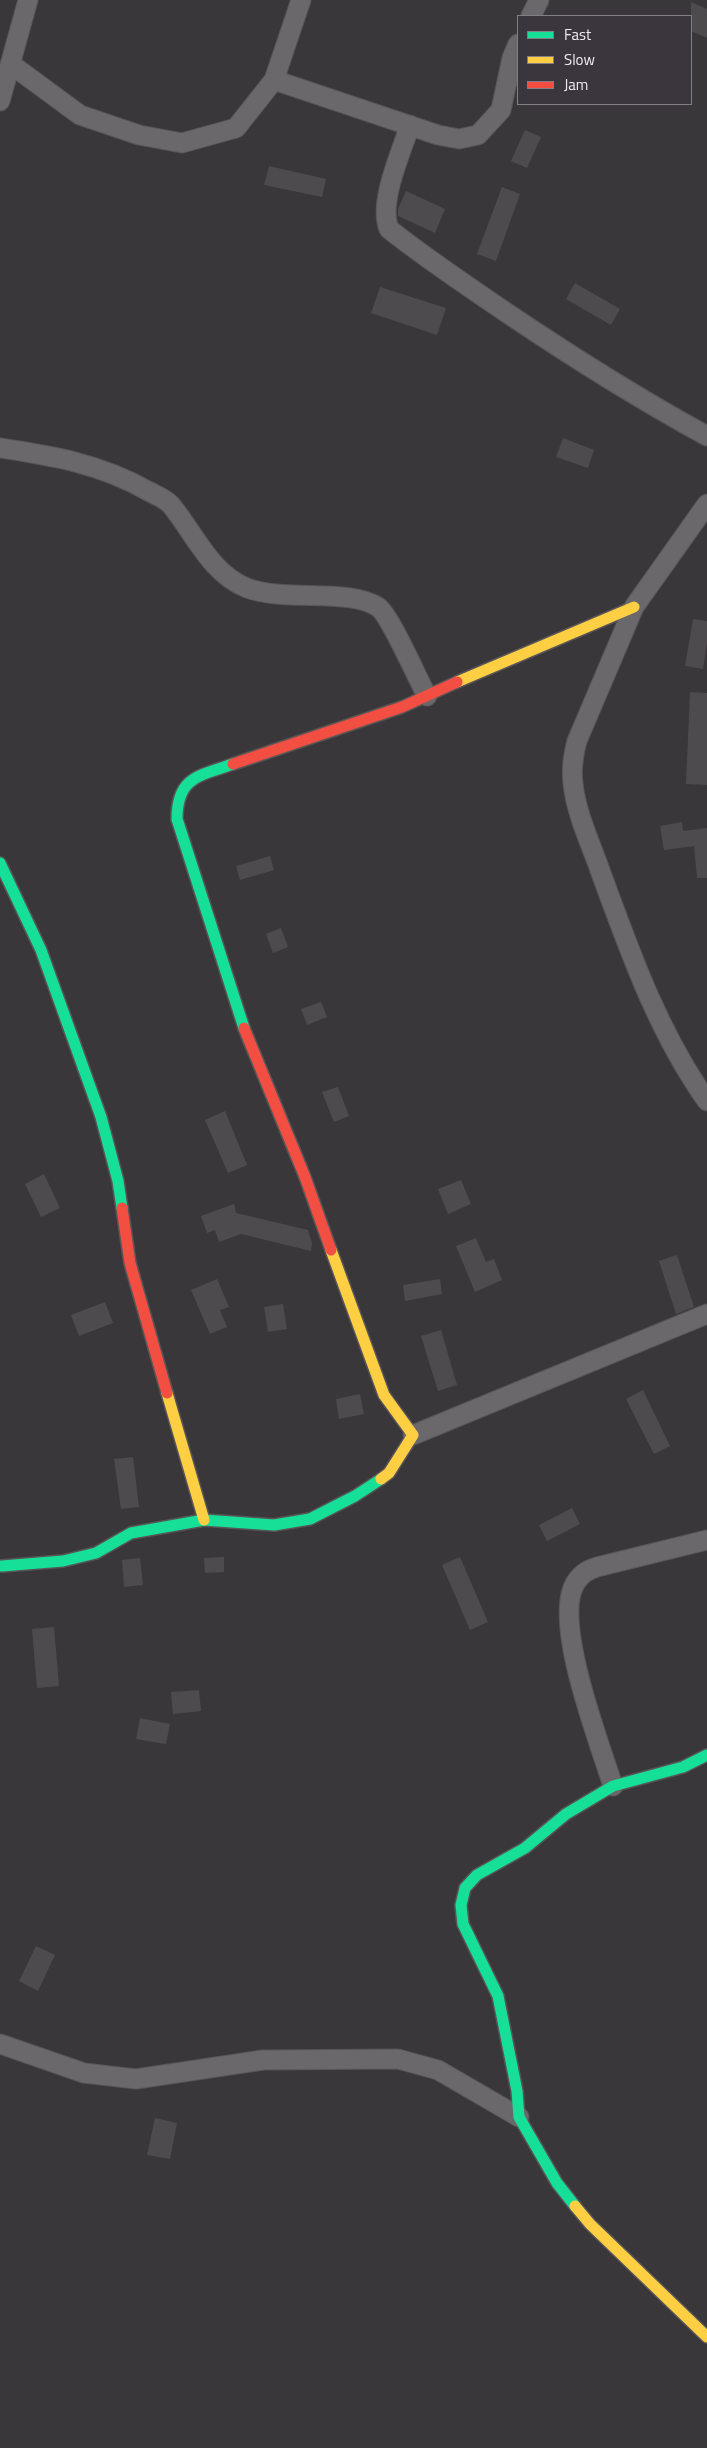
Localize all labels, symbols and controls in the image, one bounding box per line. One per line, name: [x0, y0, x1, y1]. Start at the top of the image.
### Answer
legend: [517, 15, 692, 105]
text: Fast: [564, 23, 591, 46]
text: Slow: [564, 48, 595, 71]
text: Jam: [564, 73, 588, 96]

